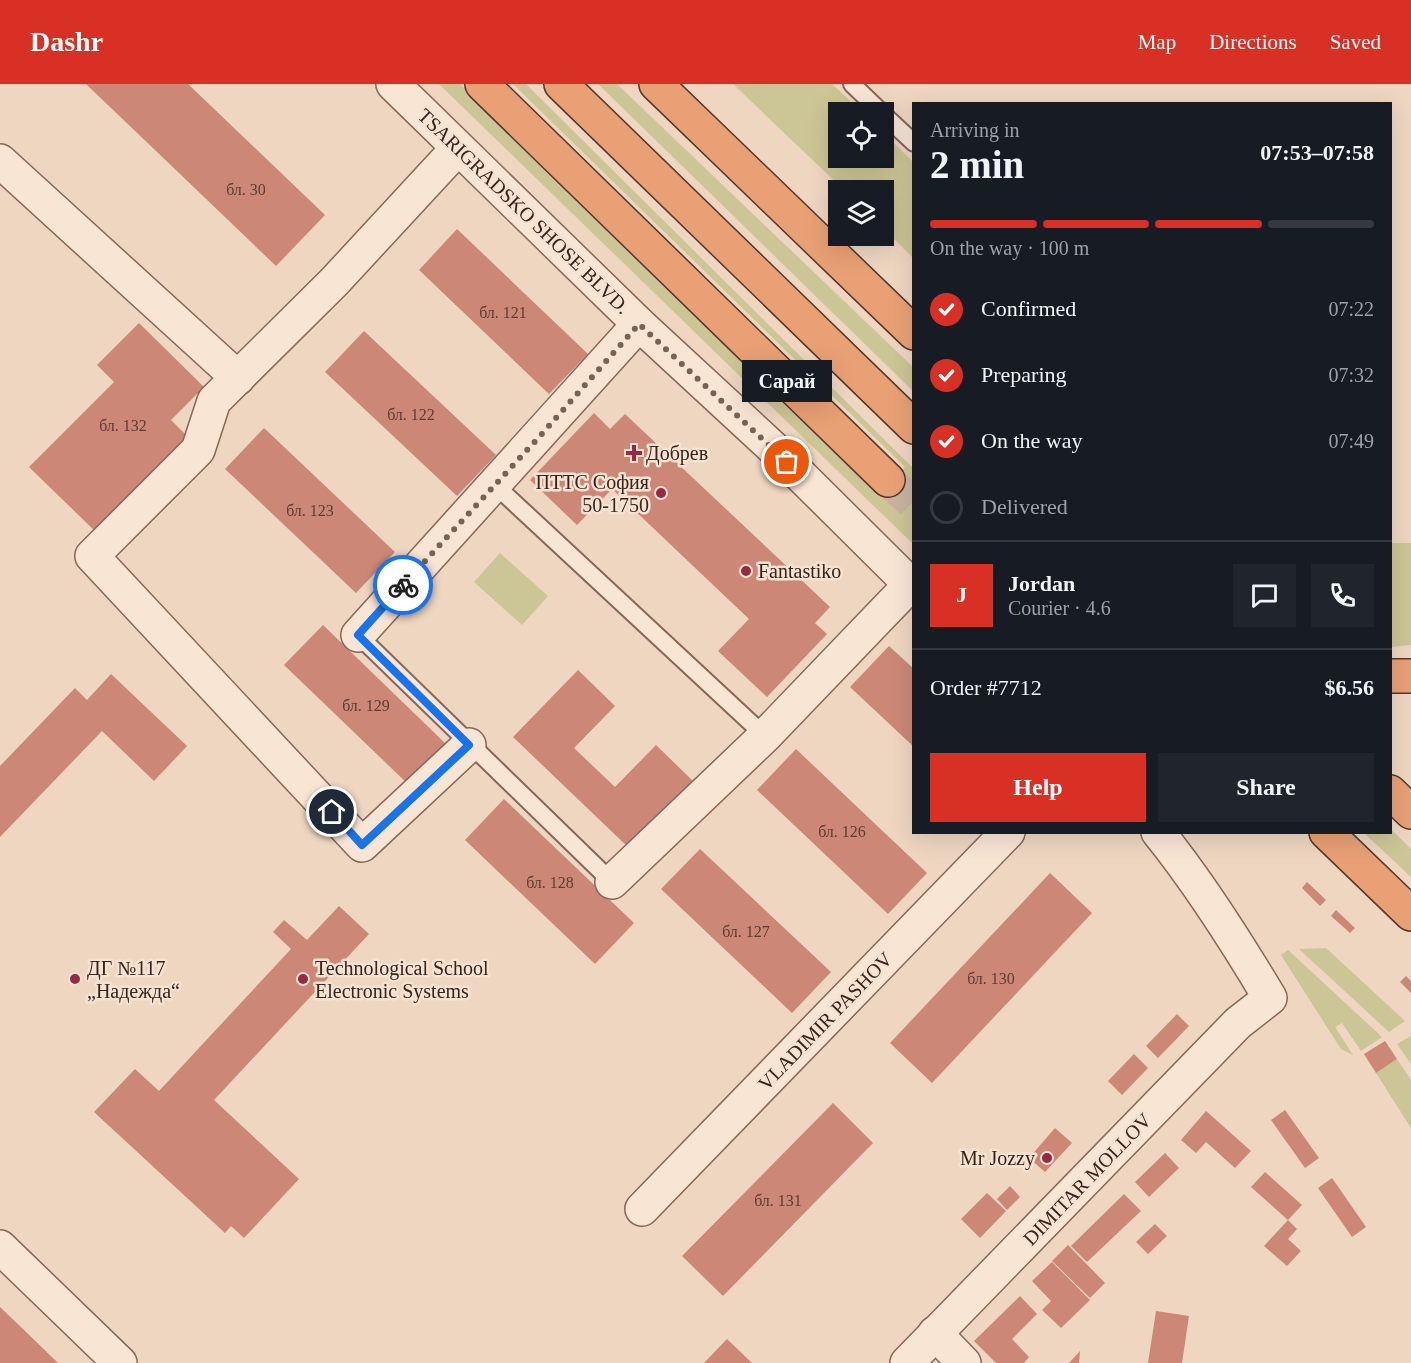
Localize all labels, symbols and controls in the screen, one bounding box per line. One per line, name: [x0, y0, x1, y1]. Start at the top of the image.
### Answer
text: Dashr: [30, 26, 103, 57]
text: Map: [1138, 30, 1176, 54]
text: Directions: [1209, 30, 1297, 54]
text: Saved: [1330, 30, 1381, 54]
map controls: [828, 102, 894, 246]
button: locate: [828, 102, 894, 168]
street label: TSARIGRADSKO SHOSE BLVD.: [414, 104, 634, 318]
text: Arriving in: [930, 119, 1019, 141]
text: 07:53–07:58: [1260, 140, 1374, 165]
text: 2 min: [930, 143, 1024, 186]
button: layers: [828, 180, 894, 246]
house number: бл. 30: [226, 181, 266, 198]
text: On the way · 100 m: [930, 237, 1089, 259]
icon: check: [930, 293, 963, 326]
text: Confirmed: [981, 296, 1076, 321]
text: 07:22: [1328, 298, 1374, 320]
house number: бл. 121: [479, 304, 527, 321]
icon: check: [930, 359, 963, 392]
callout: Сарай: [742, 360, 832, 402]
text: Preparing: [981, 362, 1067, 387]
text: 07:32: [1328, 364, 1374, 386]
text: Сарай: [758, 370, 816, 392]
house number: бл. 122: [387, 406, 435, 423]
house number: бл. 132: [99, 417, 147, 434]
icon: check: [930, 425, 963, 458]
text: On the way: [981, 428, 1082, 453]
text: 07:49: [1328, 430, 1374, 452]
pin: [761, 436, 812, 487]
place label: Добрев: [646, 442, 708, 465]
icon: bag: [770, 445, 803, 478]
marker: Добрев: [627, 446, 641, 460]
place label: ПТТС София 50-1750: [536, 471, 649, 516]
marker: ПТТС София 50-1750: [654, 486, 668, 500]
text: Delivered: [981, 494, 1068, 519]
house number: бл. 123: [286, 502, 334, 519]
courier: [373, 555, 433, 615]
place label: Fantastiko: [758, 560, 841, 582]
marker: Fantastiko: [739, 564, 753, 578]
button: chat: [1233, 564, 1296, 627]
button: phone: [1311, 564, 1374, 627]
icon: bike: [387, 569, 420, 602]
text: Jordan: [1008, 571, 1075, 596]
text: J: [956, 582, 967, 607]
text: Courier · 4.6: [1008, 597, 1111, 619]
text: Order #7712: [930, 675, 1042, 700]
text: $6.56: [1325, 675, 1374, 700]
house number: бл. 129: [342, 697, 390, 714]
button: Help: [930, 753, 1146, 822]
button: Share: [1158, 753, 1374, 822]
pin: [306, 786, 357, 837]
icon: home: [315, 795, 348, 828]
house number: бл. 126: [818, 823, 866, 840]
house number: бл. 128: [526, 874, 574, 891]
house number: бл. 127: [722, 923, 770, 940]
street label: VLADIMIR PASHOV: [753, 947, 897, 1095]
place label: ДГ №117 „Надежда“: [87, 957, 180, 1003]
place label: Technological School Electronic Systems: [315, 957, 489, 1003]
house number: бл. 130: [967, 970, 1015, 987]
marker: ДГ №117 „Надежда“: [68, 972, 82, 986]
marker: Technological School Electronic Systems: [296, 972, 310, 986]
street label: DIMITAR MOLLOV: [1018, 1108, 1156, 1249]
place label: Mr Jozzy: [960, 1147, 1035, 1170]
marker: Mr Jozzy: [1040, 1151, 1054, 1165]
house number: бл. 131: [754, 1192, 802, 1209]

